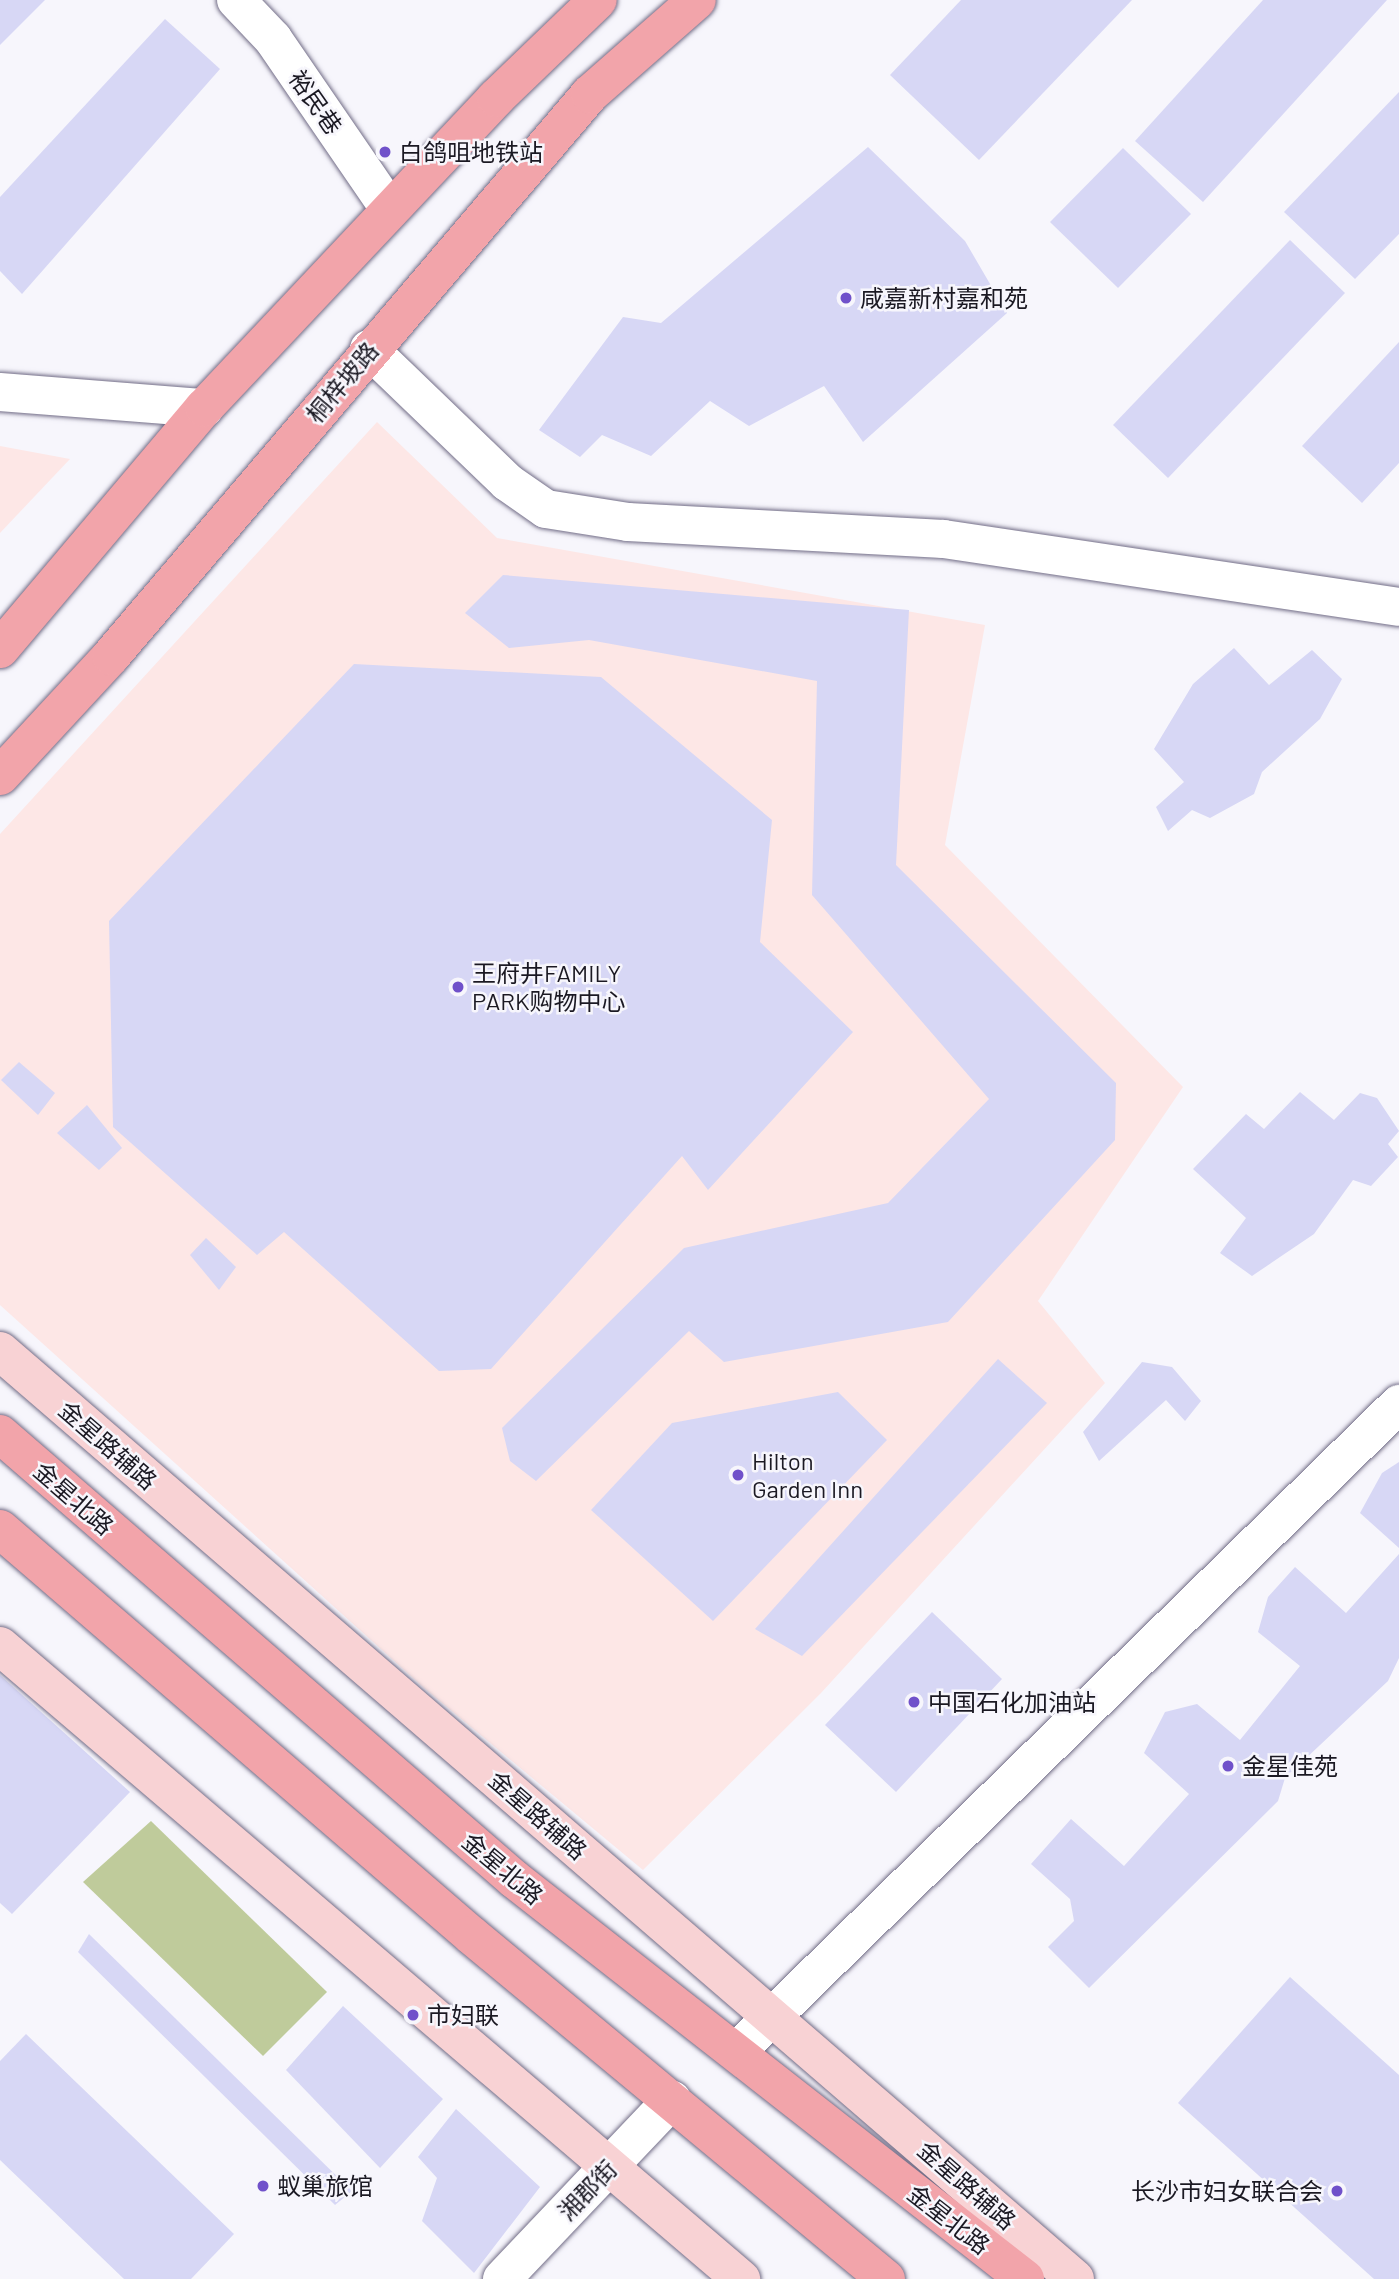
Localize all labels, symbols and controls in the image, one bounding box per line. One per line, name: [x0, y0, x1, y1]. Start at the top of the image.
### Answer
street label: 裕民巷: [284, 64, 348, 140]
place label: 白鸽咀地铁站: [399, 138, 543, 166]
marker: 白鸽咀地铁站: [377, 144, 393, 160]
place label: 咸嘉新村嘉和苑: [860, 284, 1028, 312]
marker: 咸嘉新村嘉和苑: [838, 290, 854, 306]
street label: 桐梓坡路: [300, 336, 384, 428]
place label: 王府井FAMILY PARK购物中心: [472, 959, 626, 1015]
marker: 王府井FAMILY PARK购物中心: [450, 979, 466, 995]
street label: 金星路辅路: [53, 1395, 163, 1495]
place label: Hilton Garden Inn: [752, 1447, 863, 1503]
street label: 金星北路: [28, 1456, 120, 1540]
marker: Hilton Garden Inn: [730, 1467, 746, 1483]
place label: 中国石化加油站: [928, 1688, 1096, 1716]
marker: 中国石化加油站: [906, 1694, 922, 1710]
place label: 金星佳苑: [1242, 1752, 1338, 1780]
marker: 金星佳苑: [1220, 1758, 1236, 1774]
street label: 金星路辅路: [483, 1765, 593, 1865]
street label: 金星北路: [457, 1826, 549, 1910]
place label: 市妇联: [427, 2001, 499, 2029]
marker: 市妇联: [405, 2007, 421, 2023]
street label: 金星路辅路: [912, 2135, 1022, 2235]
street label: 湘郡街: [552, 2154, 622, 2226]
place label: 蚁巢旅馆: [277, 2172, 373, 2200]
place label: 长沙市妇女联合会: [1131, 2177, 1323, 2205]
marker: 蚁巢旅馆: [255, 2178, 271, 2194]
street label: 金星北路: [902, 2178, 996, 2260]
marker: 长沙市妇女联合会: [1329, 2183, 1345, 2199]

